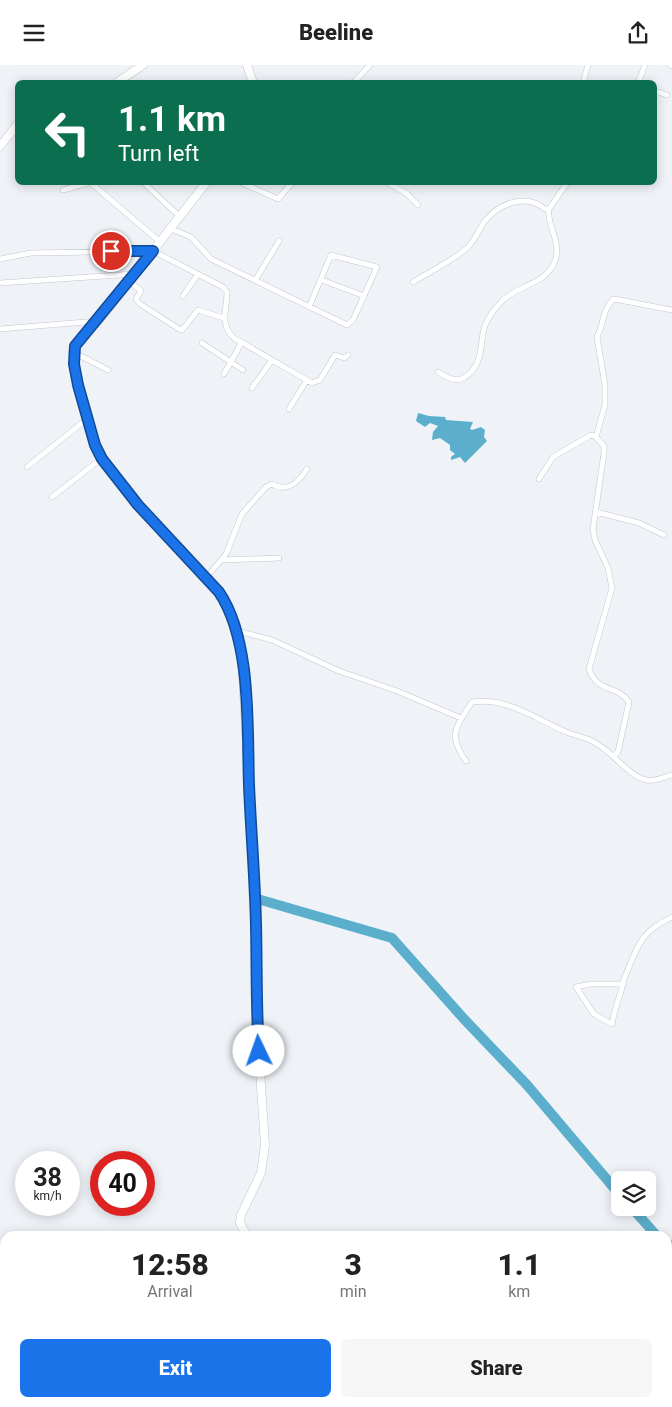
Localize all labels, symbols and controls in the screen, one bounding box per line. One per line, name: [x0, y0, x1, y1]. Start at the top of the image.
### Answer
icon: menu: [20, 19, 48, 47]
icon: share: [624, 19, 652, 47]
text: Beeline: [299, 20, 373, 45]
text: 1.1 km: [118, 99, 226, 140]
icon: left: [35, 100, 100, 165]
text: Turn left: [118, 141, 199, 166]
pin: [90, 230, 132, 272]
icon: arrive: [97, 237, 125, 265]
position arrow: [232, 1024, 284, 1076]
speed limit sign: 40: [90, 1151, 155, 1216]
text: 38: [33, 1163, 62, 1192]
map controls: [611, 1171, 656, 1216]
button: layers: [611, 1171, 656, 1216]
text: km/h: [33, 1189, 62, 1203]
text: 12:58: [131, 1247, 209, 1282]
text: 3: [345, 1247, 362, 1282]
text: 1.1: [498, 1247, 541, 1282]
text: Arrival: [147, 1282, 193, 1301]
text: min: [340, 1282, 367, 1301]
text: km: [508, 1282, 530, 1301]
button: Exit: [20, 1339, 331, 1397]
button: Share: [341, 1339, 652, 1397]

